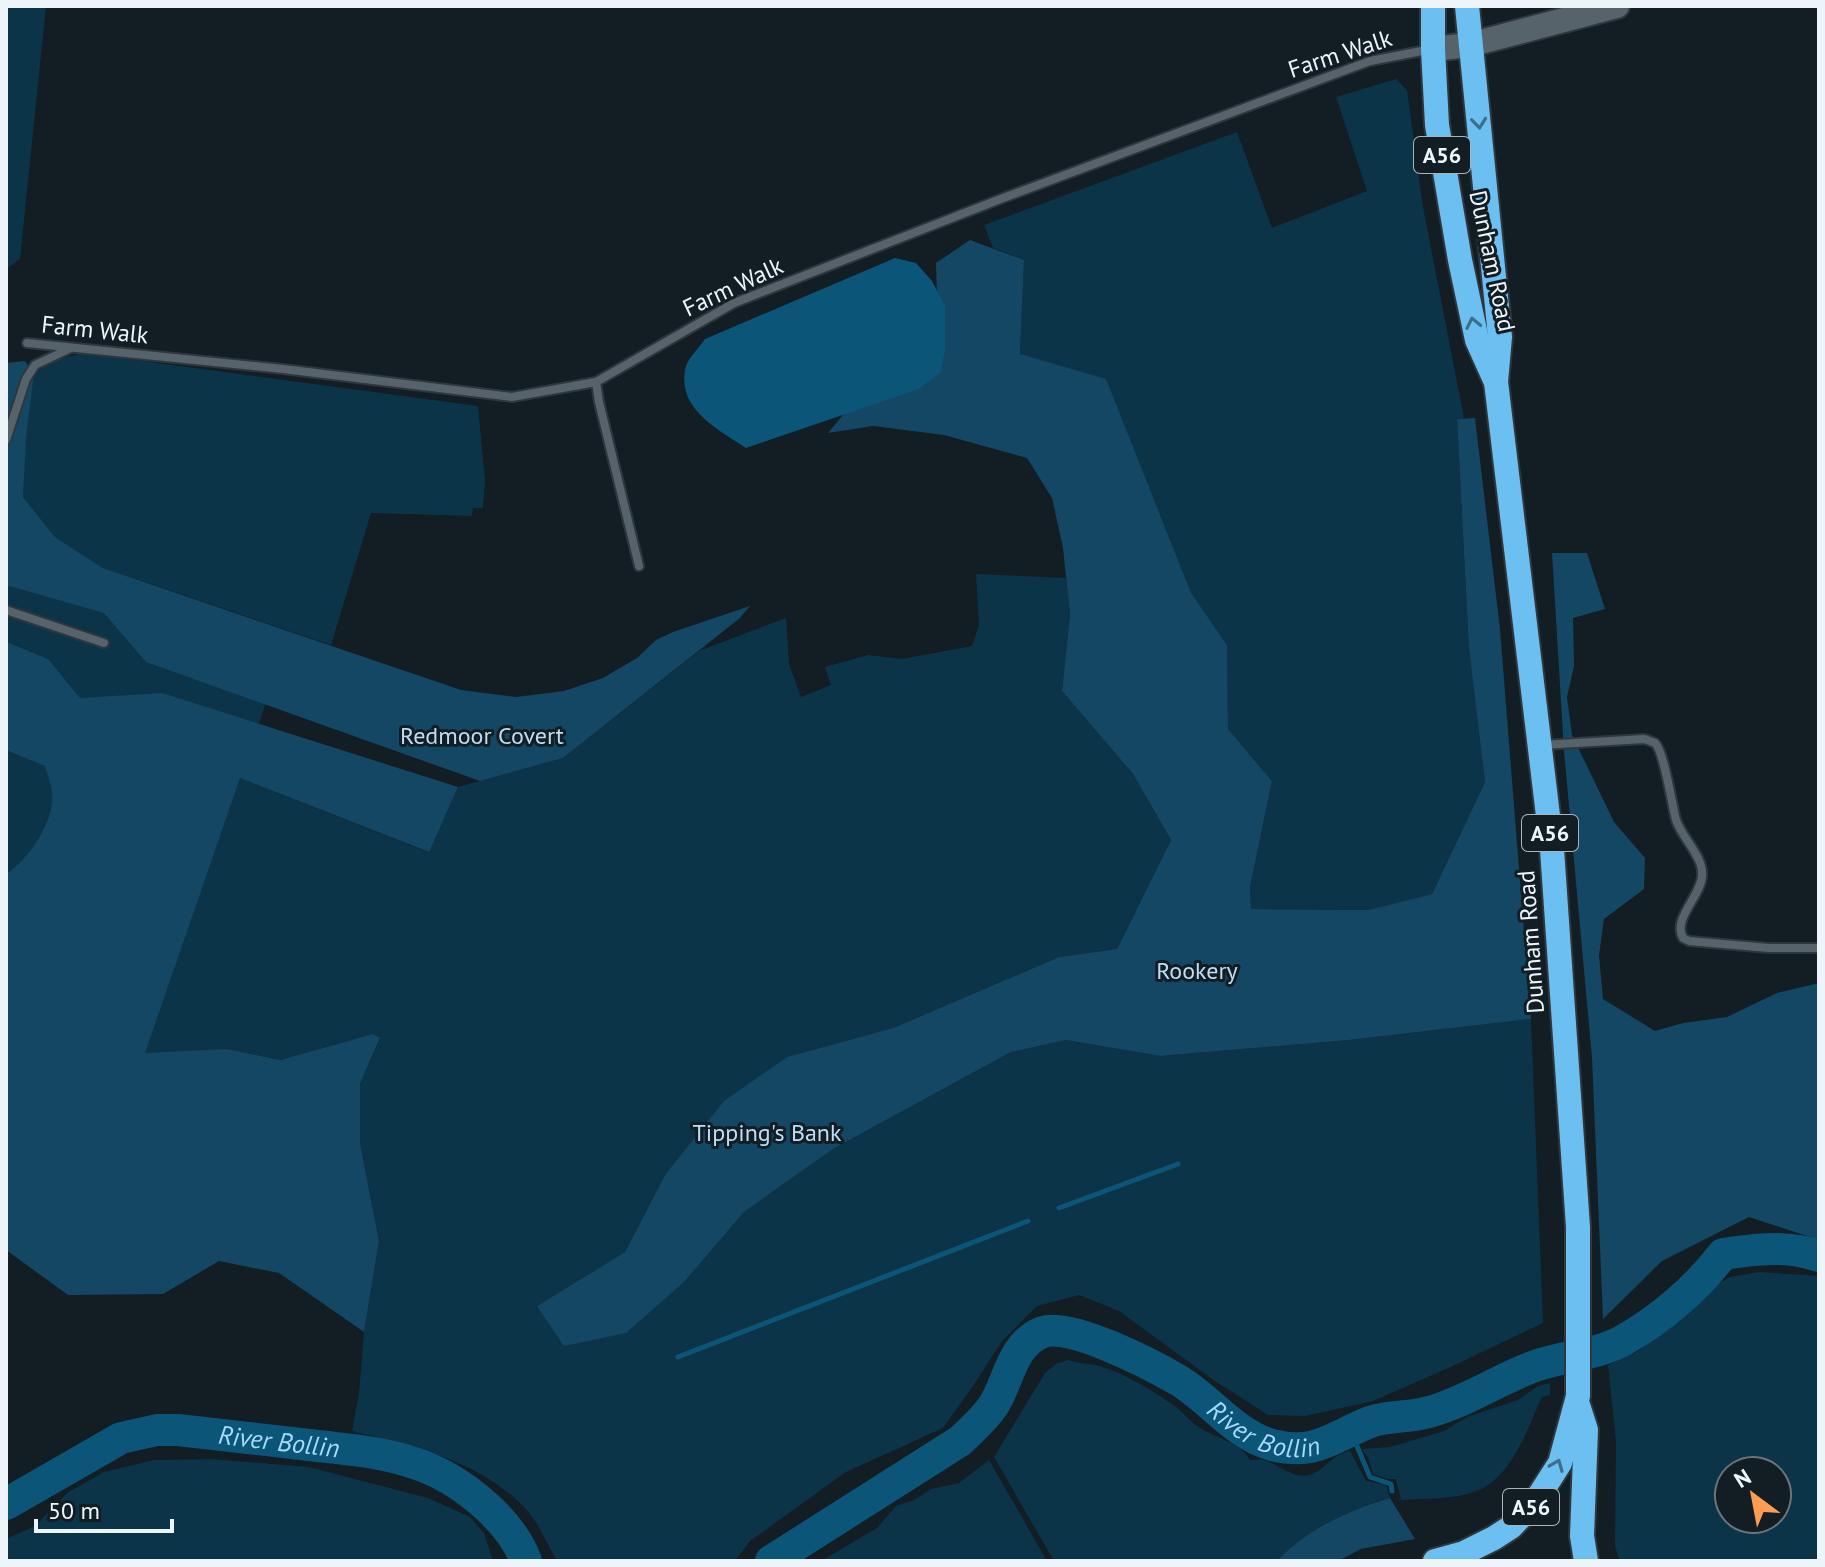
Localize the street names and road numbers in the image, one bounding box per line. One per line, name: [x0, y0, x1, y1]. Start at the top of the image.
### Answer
street label: Farm Walk: [1284, 22, 1396, 85]
road number: A56: [1414, 137, 1470, 173]
street label: Dunham Road: [1462, 187, 1523, 334]
street label: Farm Walk: [678, 250, 788, 323]
street label: Farm Walk: [40, 308, 150, 351]
road number: A56: [1522, 815, 1578, 851]
street label: Dunham Road: [1510, 869, 1551, 1015]
road number: A56: [1503, 1489, 1559, 1525]

